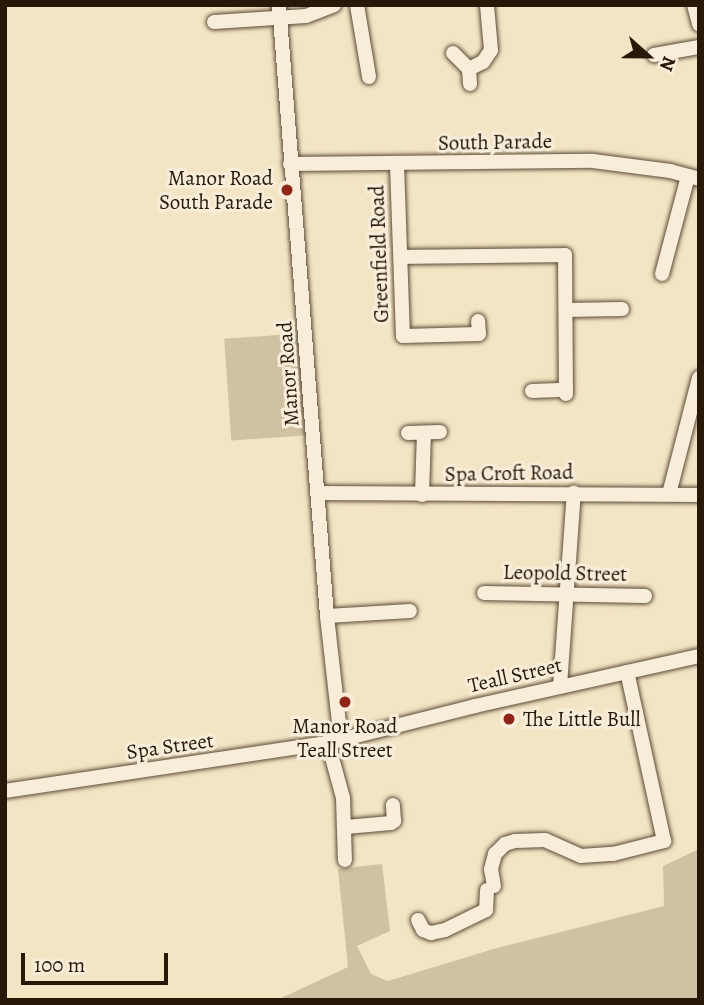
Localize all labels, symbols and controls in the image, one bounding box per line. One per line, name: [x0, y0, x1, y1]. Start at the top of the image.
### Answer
north arrow: [613, 21, 683, 91]
text: N: [653, 52, 682, 75]
street label: South Parade: [438, 128, 552, 156]
place label: Manor Road South Parade: [159, 165, 273, 215]
marker: Manor Road South Parade: [279, 182, 295, 198]
street label: Greenfield Road: [364, 185, 394, 323]
street label: Manor Road: [272, 321, 304, 427]
street label: Spa Croft Road: [444, 459, 574, 487]
street label: Leopold Street: [503, 559, 627, 587]
street label: Teall Street: [466, 652, 564, 698]
marker: Manor Road Teall Street: [337, 694, 353, 710]
place label: The Little Bull: [523, 706, 641, 732]
marker: The Little Bull: [501, 711, 517, 727]
place label: Manor Road Teall Street: [292, 713, 398, 763]
street label: Spa Street: [125, 727, 215, 765]
scale bar: [24, 939, 172, 983]
text: 100 m: [34, 951, 85, 979]

